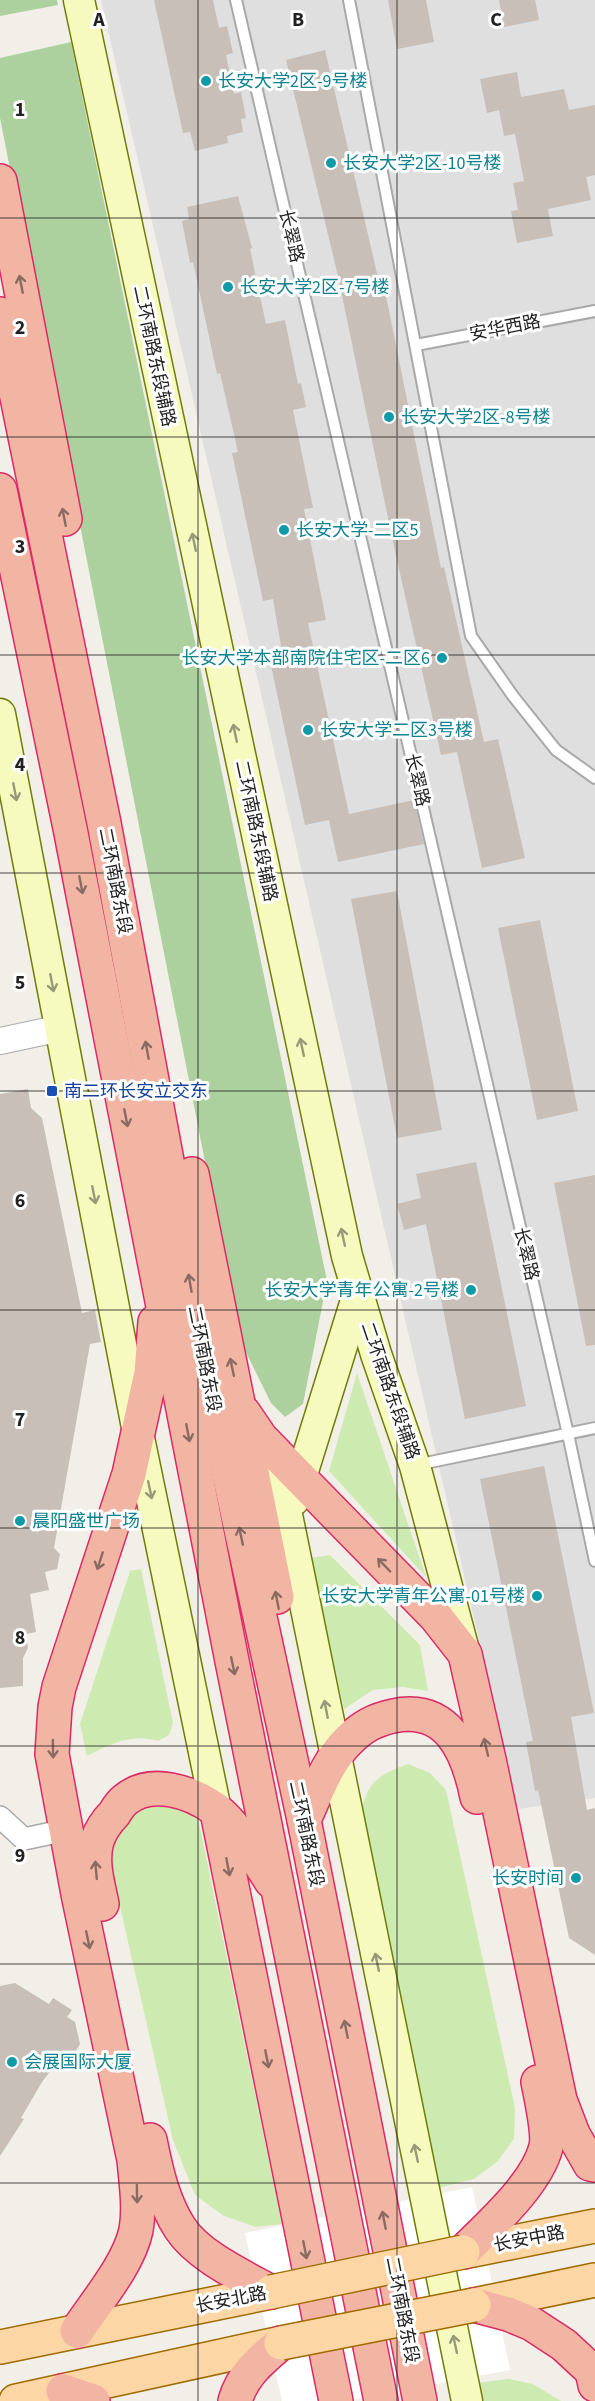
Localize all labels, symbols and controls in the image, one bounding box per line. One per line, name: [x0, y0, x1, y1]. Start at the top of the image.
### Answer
text: A: [92, 6, 105, 34]
text: B: [292, 6, 304, 34]
text: C: [490, 6, 502, 34]
place label: 长安大学2区-9号楼: [218, 69, 368, 94]
marker: 长安大学2区-9号楼: [199, 74, 213, 88]
text: 1: [15, 96, 25, 124]
place label: 长安大学2区-10号楼: [343, 151, 501, 176]
marker: 长安大学2区-10号楼: [324, 156, 338, 170]
street label: 长翠路: [273, 207, 309, 265]
one-way arrow: [15, 274, 26, 294]
place label: 长安大学2区-7号楼: [240, 275, 390, 300]
marker: 长安大学2区-7号楼: [221, 280, 235, 294]
street label: 二环南路东段辅路: [127, 283, 181, 429]
street label: 安华西路: [467, 309, 543, 347]
text: 2: [15, 314, 25, 342]
place label: 长安大学2区-8号楼: [401, 405, 551, 430]
marker: 长安大学2区-8号楼: [382, 410, 396, 424]
one-way arrow: [58, 507, 69, 527]
place label: 长安大学-二区5: [296, 518, 419, 543]
marker: 长安大学-二区5: [277, 523, 291, 537]
text: 3: [15, 533, 25, 561]
one-way arrow: [188, 533, 199, 552]
place label: 长安大学本部南院住宅区-二区6: [181, 646, 430, 671]
marker: 长安大学本部南院住宅区-二区6: [435, 651, 449, 665]
place label: 长安大学二区3号楼: [320, 718, 473, 743]
marker: 长安大学二区3号楼: [301, 723, 315, 737]
one-way arrow: [229, 724, 240, 743]
text: 4: [15, 751, 26, 779]
street label: 长翠路: [399, 751, 435, 809]
street label: 二环南路东段辅路: [229, 758, 283, 904]
one-way arrow: [10, 782, 21, 801]
street label: 二环南路东段: [92, 826, 138, 936]
one-way arrow: [76, 875, 87, 895]
text: 5: [15, 969, 25, 997]
one-way arrow: [47, 973, 58, 993]
one-way arrow: [296, 1037, 307, 1057]
one-way arrow: [141, 1041, 152, 1061]
place label: 南二环长安立交东: [64, 1079, 208, 1104]
marker: 南二环长安立交东: [45, 1084, 59, 1098]
one-way arrow: [121, 1108, 132, 1128]
one-way arrow: [89, 1185, 100, 1205]
text: 6: [15, 1187, 25, 1215]
street label: 长翠路: [508, 1225, 544, 1283]
one-way arrow: [337, 1228, 348, 1248]
one-way arrow: [184, 1274, 195, 1294]
place label: 长安大学青年公寓-2号楼: [264, 1278, 459, 1303]
marker: 长安大学青年公寓-2号楼: [464, 1283, 478, 1297]
street label: 二环南路东段: [181, 1304, 227, 1414]
street label: 二环南路东段辅路: [355, 1319, 425, 1463]
one-way arrow: [226, 1358, 237, 1377]
text: 7: [15, 1406, 25, 1434]
one-way arrow: [183, 1423, 194, 1443]
one-way arrow: [145, 1480, 156, 1499]
place label: 晨阳盛世广场: [32, 1509, 140, 1534]
marker: 晨阳盛世广场: [13, 1514, 27, 1528]
one-way arrow: [235, 1527, 246, 1546]
one-way arrow: [94, 1551, 105, 1570]
one-way arrow: [377, 1558, 391, 1573]
place label: 长安大学青年公寓-01号楼: [322, 1584, 525, 1609]
marker: 长安大学青年公寓-01号楼: [530, 1589, 544, 1603]
one-way arrow: [272, 1590, 283, 1610]
text: 8: [15, 1624, 25, 1652]
one-way arrow: [228, 1656, 239, 1675]
one-way arrow: [320, 1699, 331, 1719]
one-way arrow: [47, 1738, 59, 1758]
one-way arrow: [480, 1738, 492, 1757]
street label: 二环南路东段: [283, 1779, 329, 1889]
text: 9: [15, 1842, 25, 1870]
one-way arrow: [223, 1857, 234, 1877]
one-way arrow: [90, 1860, 101, 1880]
place label: 长安时间: [492, 1866, 564, 1891]
marker: 长安时间: [569, 1871, 583, 1885]
one-way arrow: [83, 1930, 94, 1950]
one-way arrow: [371, 1952, 382, 1972]
one-way arrow: [340, 2020, 351, 2039]
one-way arrow: [262, 2048, 273, 2068]
place label: 会展国际大厦: [24, 2050, 132, 2075]
marker: 会展国际大厦: [5, 2055, 19, 2069]
one-way arrow: [410, 2143, 421, 2163]
one-way arrow: [131, 2183, 143, 2203]
one-way arrow: [378, 2211, 389, 2230]
street label: 长安中路: [491, 2220, 567, 2258]
one-way arrow: [300, 2239, 311, 2259]
street label: 二环南路东段: [379, 2255, 425, 2365]
street label: 长安北路: [193, 2281, 269, 2319]
one-way arrow: [449, 2334, 461, 2353]

